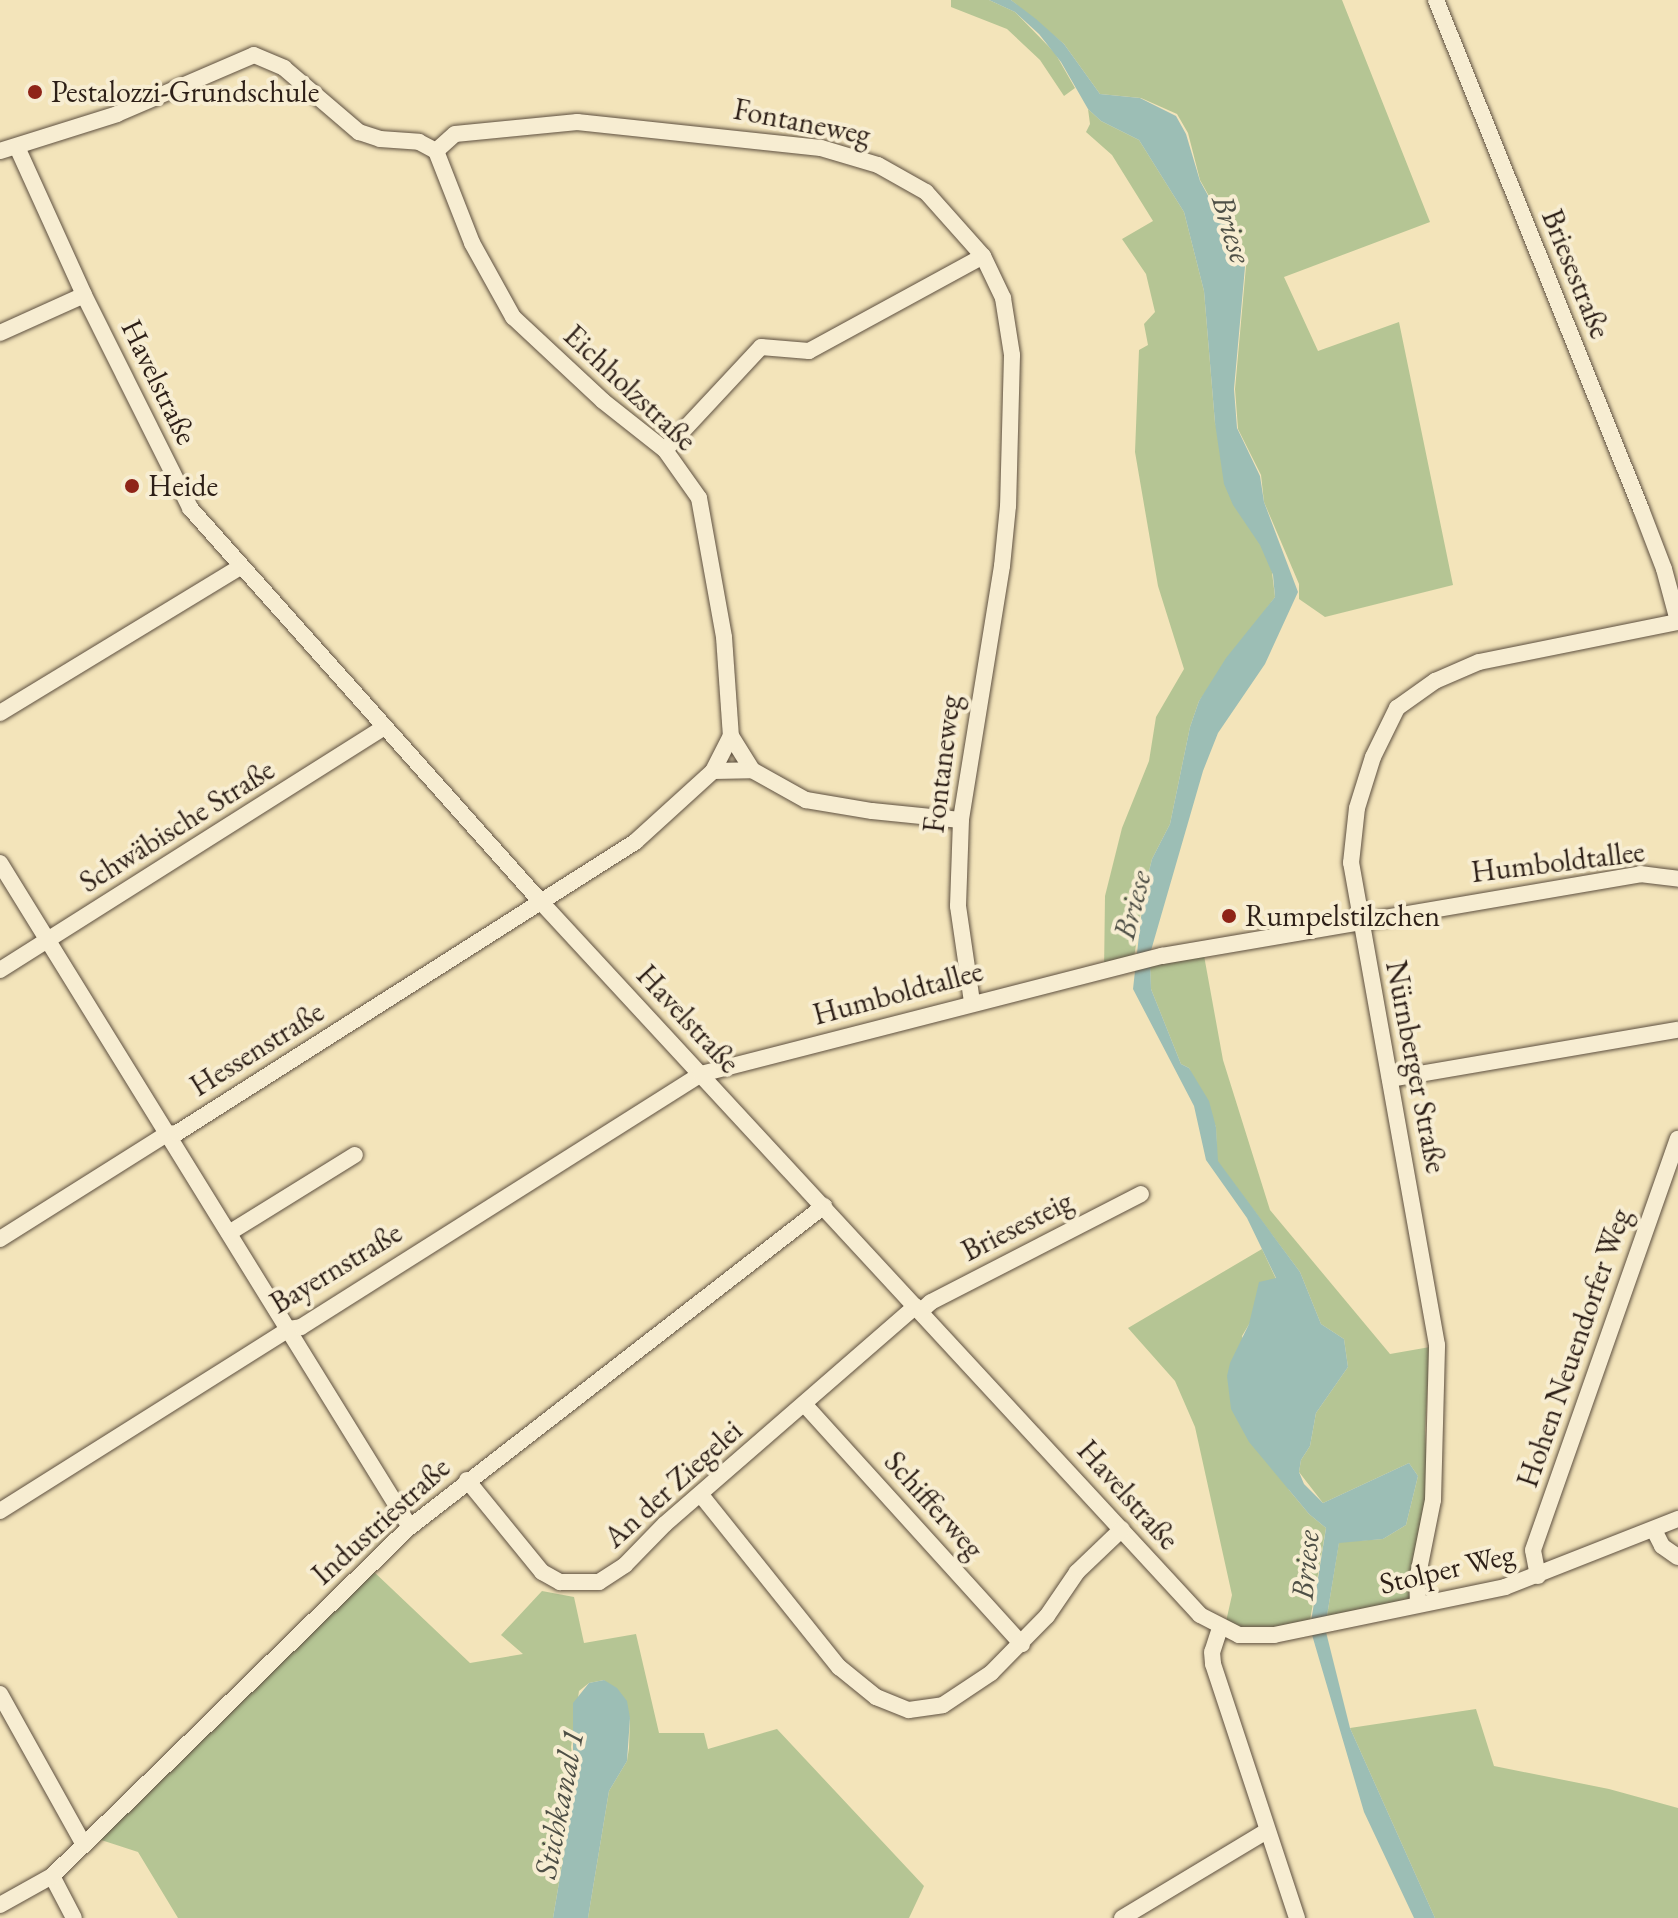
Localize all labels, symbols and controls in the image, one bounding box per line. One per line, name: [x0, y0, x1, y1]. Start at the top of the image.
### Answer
place label: Pestalozzi-Grundschule: [51, 74, 319, 110]
marker: Pestalozzi-Grundschule: [26, 83, 44, 101]
street label: Fontaneweg: [731, 91, 873, 153]
water label: Briese: [1203, 190, 1261, 268]
street label: Briesestraße: [1534, 204, 1618, 344]
street label: Havelstraße: [113, 313, 205, 451]
street label: Eichholzstraße: [556, 317, 704, 459]
place label: Heide: [148, 468, 218, 504]
marker: Heide: [123, 477, 141, 495]
street label: Fontaneweg: [916, 693, 968, 835]
street label: Schwäbische Straße: [73, 752, 281, 900]
street label: Humboldtallee: [1469, 833, 1647, 891]
water label: Briese: [1104, 866, 1160, 944]
place label: Rumpelstilzchen: [1245, 898, 1440, 934]
marker: Rumpelstilzchen: [1220, 907, 1238, 925]
street label: Humboldtallee: [809, 953, 987, 1033]
street label: Havelstraße: [629, 957, 747, 1081]
street label: Nürnberger Straße: [1378, 958, 1454, 1176]
street label: Hessenstraße: [184, 994, 330, 1104]
street label: Briesesteig: [956, 1183, 1078, 1269]
street label: Hohen Neuendorfer Weg: [1509, 1204, 1639, 1492]
street label: Bayernstraße: [264, 1215, 408, 1321]
street label: An der Ziegelei: [596, 1413, 750, 1555]
street label: Havelstraße: [1069, 1433, 1187, 1557]
street label: Schifferweg: [877, 1444, 991, 1566]
street label: Industriestraße: [305, 1450, 457, 1592]
water label: Briese: [1283, 1529, 1327, 1601]
street label: Stolper Weg: [1376, 1536, 1518, 1602]
water label: Stichkanal 1: [526, 1727, 592, 1881]

